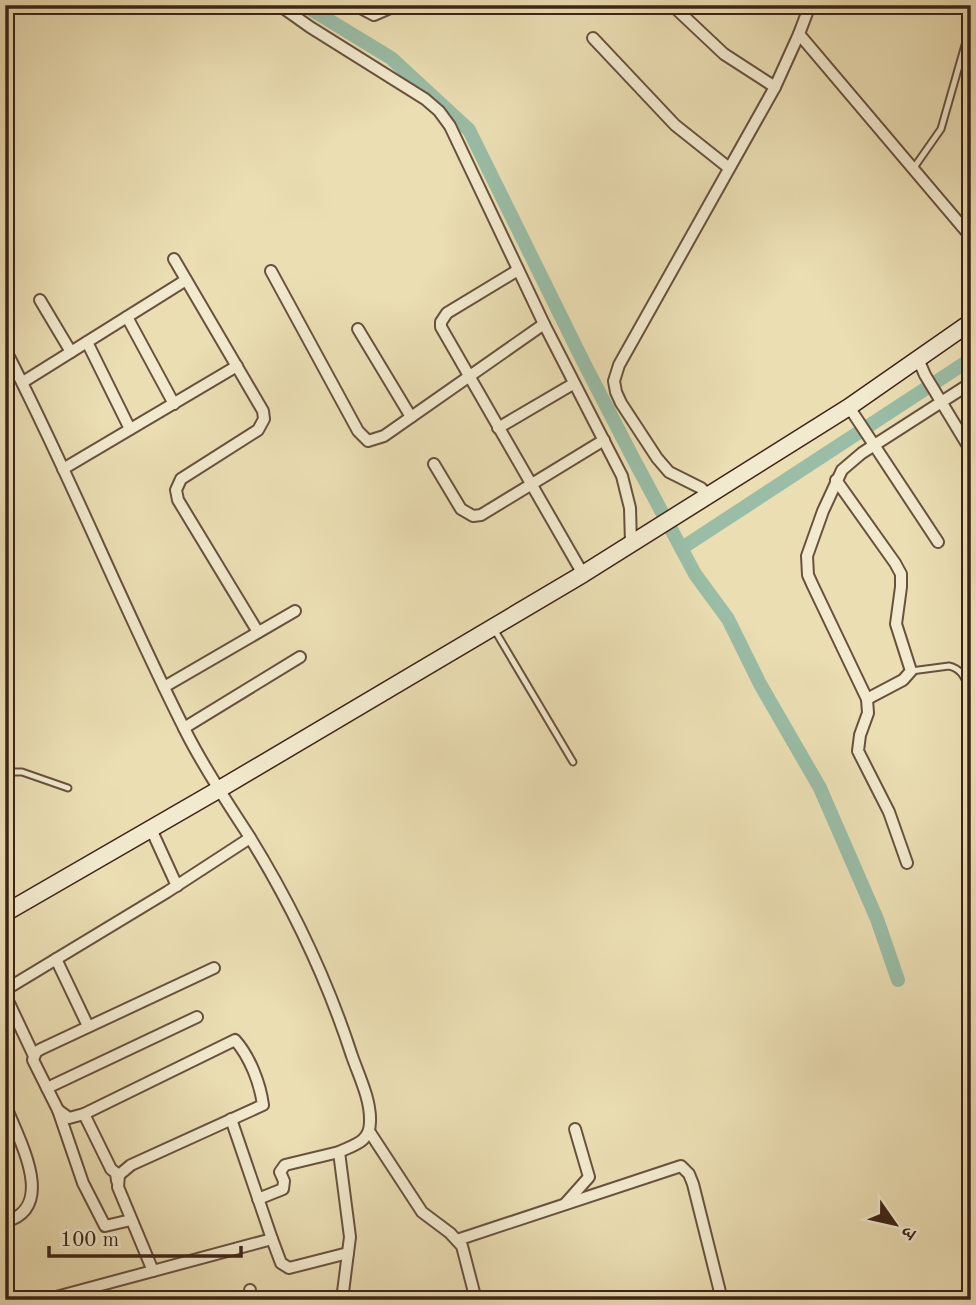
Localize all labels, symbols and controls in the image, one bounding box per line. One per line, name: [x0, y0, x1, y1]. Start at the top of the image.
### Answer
north arrow: [860, 1190, 930, 1260]
scale bar: [49, 1214, 242, 1258]
text: उ: [896, 1221, 919, 1243]
text: 100 m: [60, 1230, 119, 1251]

